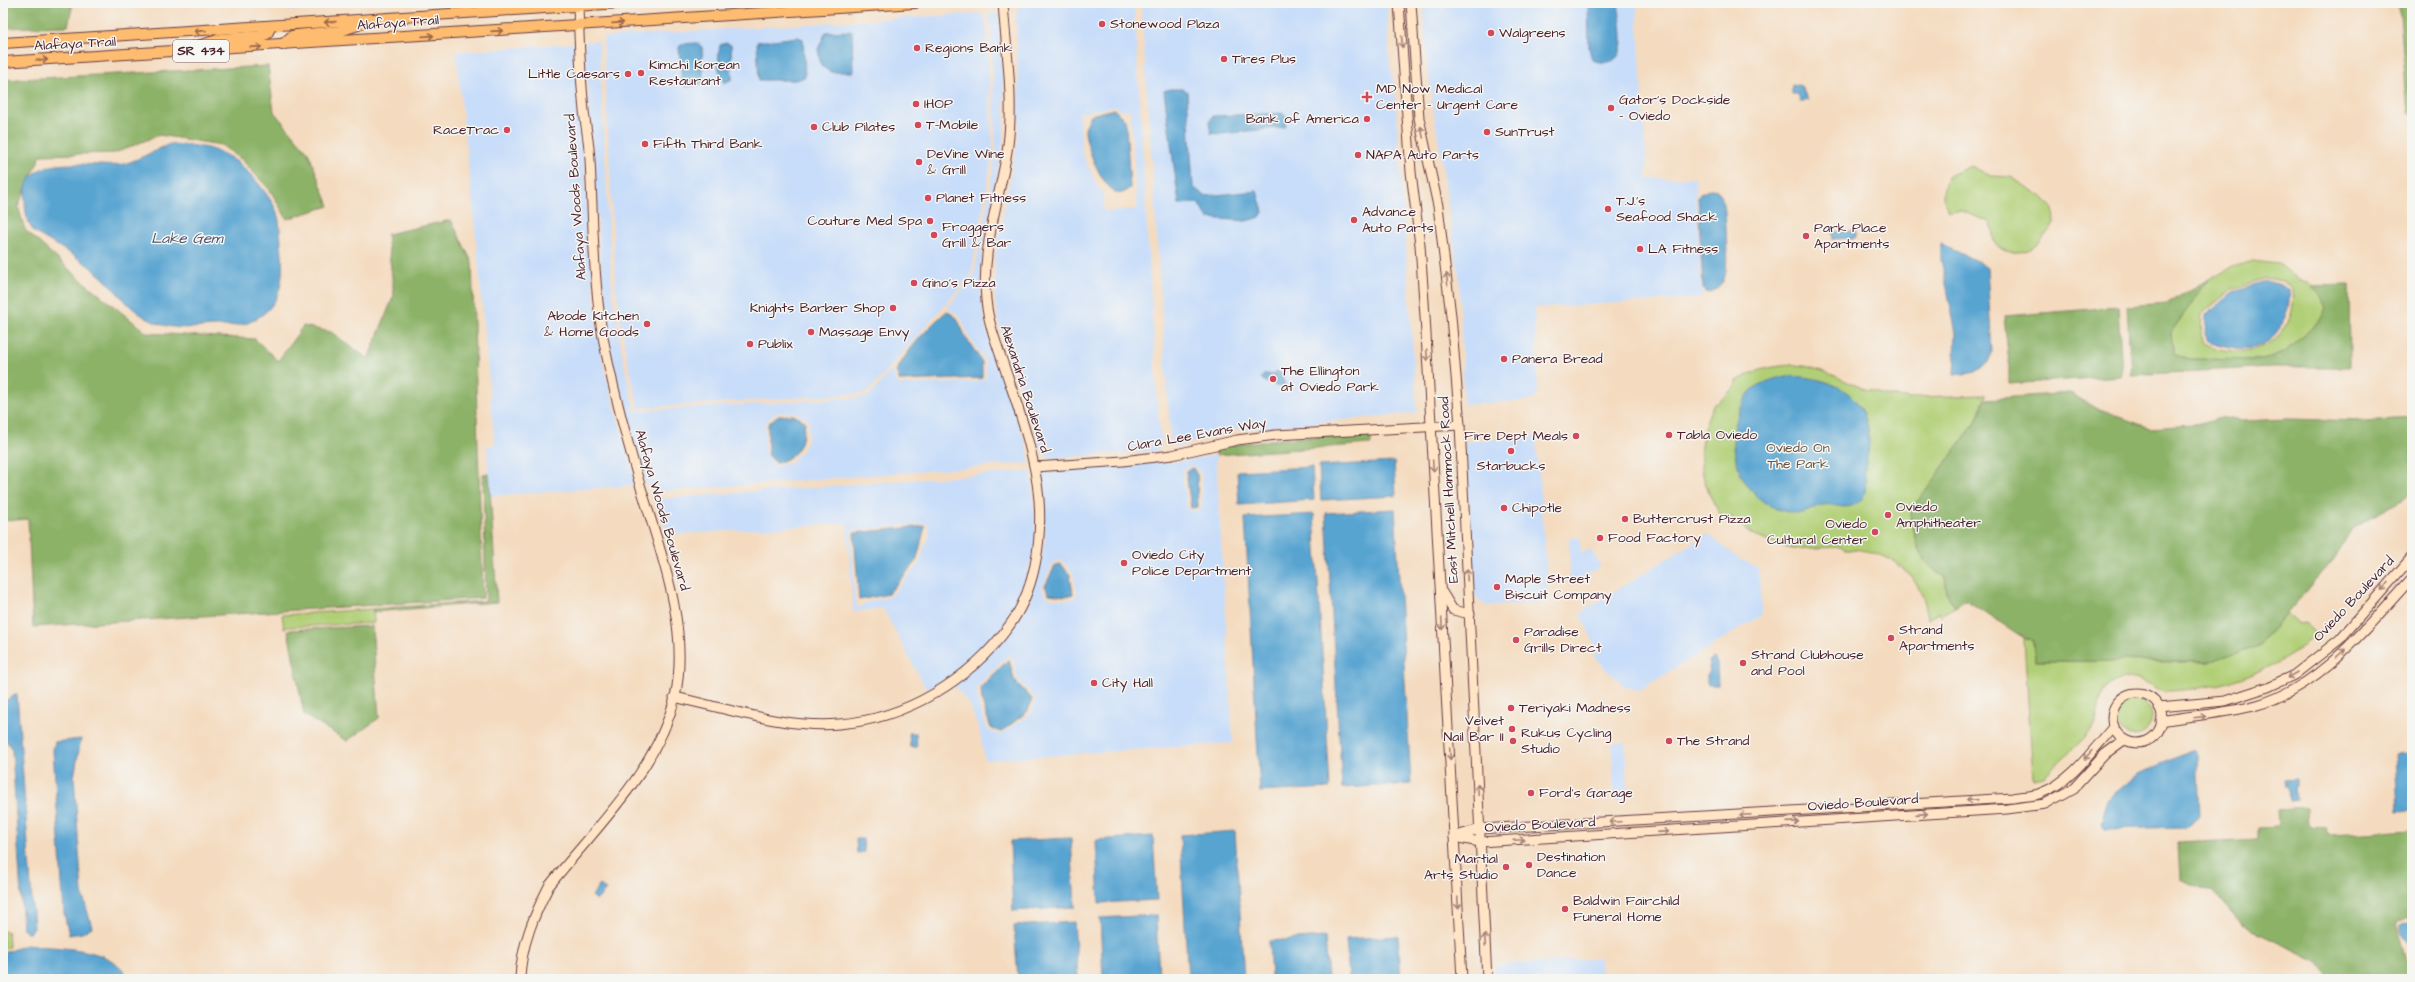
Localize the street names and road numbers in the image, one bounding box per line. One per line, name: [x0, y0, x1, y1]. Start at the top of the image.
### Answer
street label: Alafaya Trail: [356, 10, 440, 36]
street label: Alafaya Trail: [34, 32, 116, 56]
road number: SR 434: [173, 40, 229, 62]
street label: Alafaya Woods Boulevard: [560, 113, 592, 281]
street label: Alexandria Boulevard: [995, 323, 1055, 455]
street label: East Mitchell Hammock Road: [1434, 396, 1464, 584]
street label: Clara Lee Evans Way: [1126, 413, 1268, 457]
street label: Alafaya Woods Boulevard: [629, 427, 695, 593]
street label: Oviedo Boulevard: [2309, 552, 2399, 646]
street label: Oviedo Boulevard: [1807, 789, 1919, 817]
street label: Oviedo Boulevard: [1484, 812, 1596, 838]

